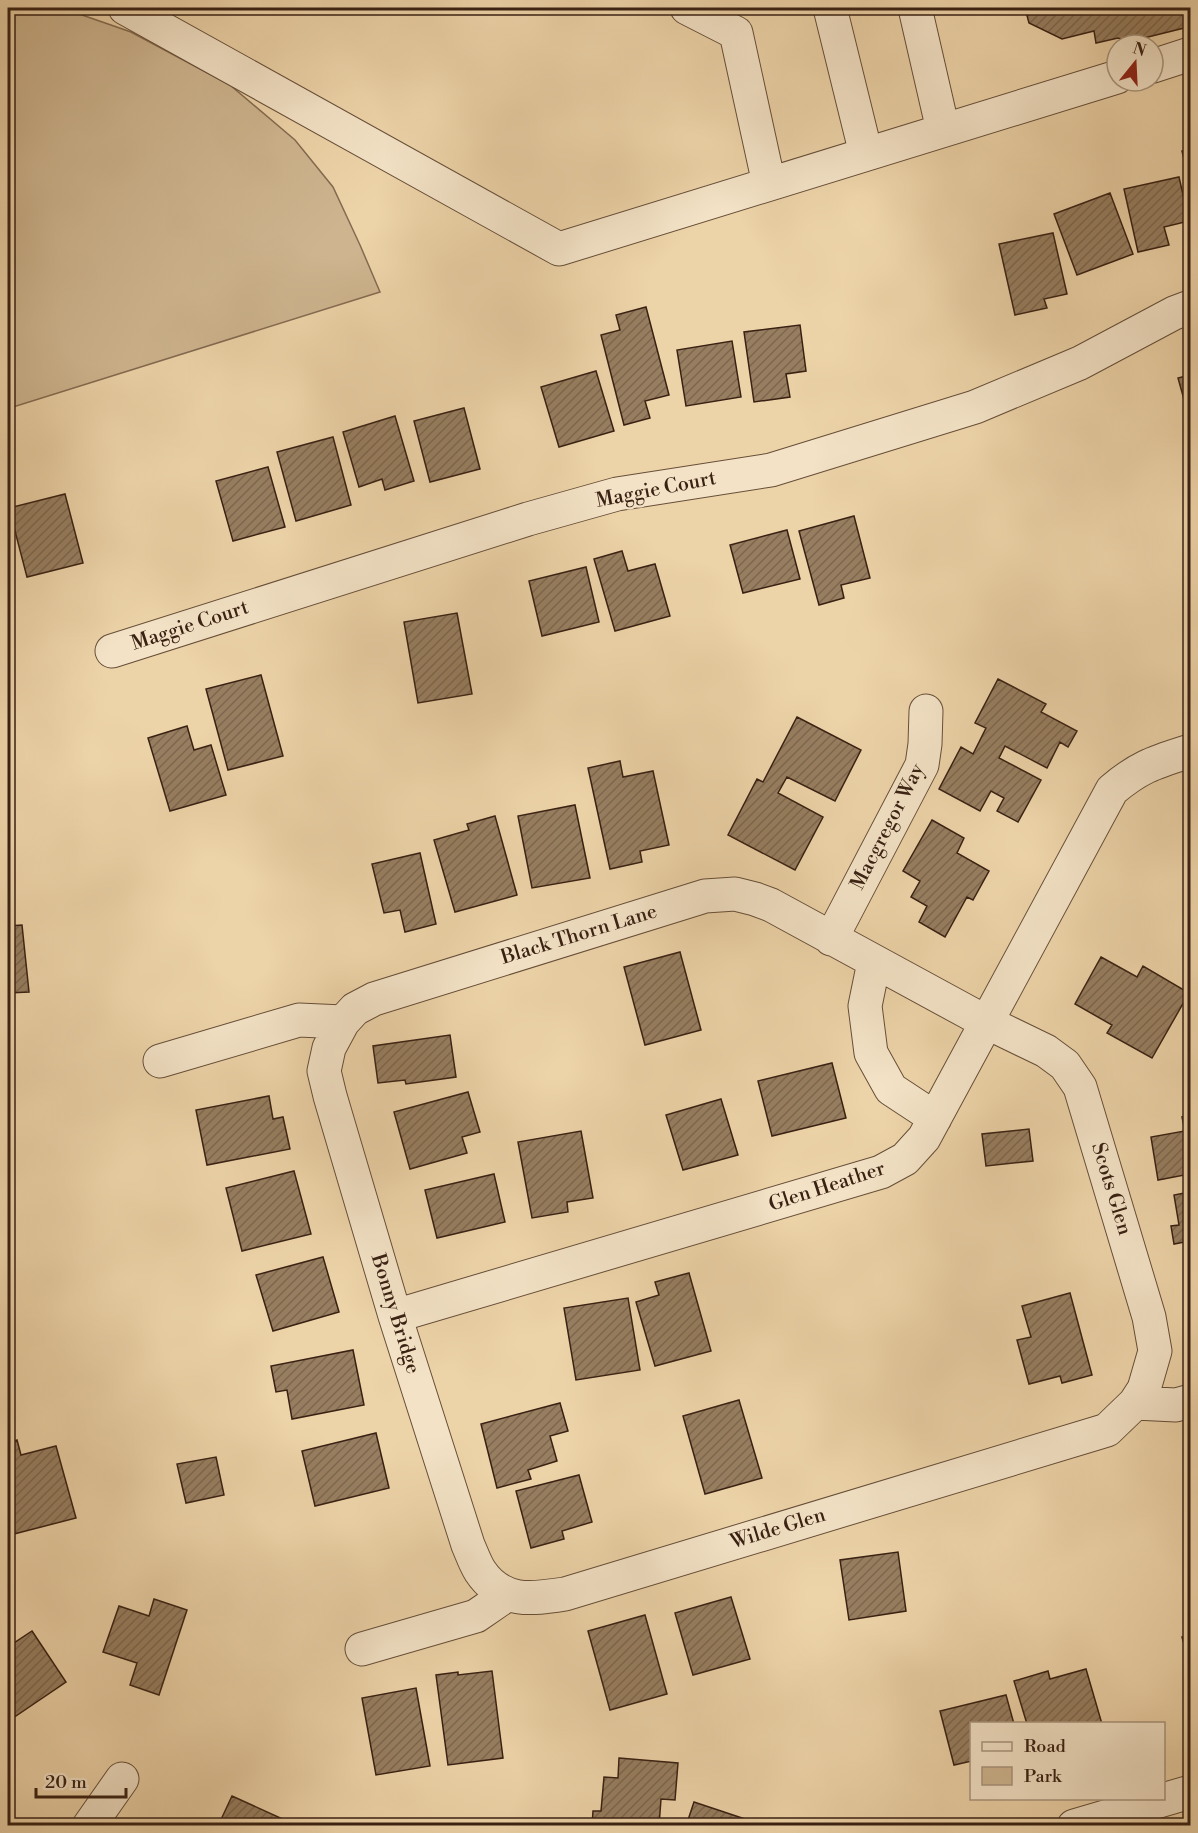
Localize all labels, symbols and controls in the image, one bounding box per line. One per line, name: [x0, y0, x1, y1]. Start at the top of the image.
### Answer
north arrow: [1105, 33, 1165, 93]
text: N: [1130, 38, 1149, 61]
street label: Maggie Court: [594, 466, 718, 514]
street label: Maggie Court: [128, 595, 252, 657]
street label: Macgregor Way: [845, 760, 931, 894]
street label: Black Thorn Lane: [497, 899, 660, 971]
street label: Scots Glen: [1085, 1140, 1137, 1238]
street label: Glen Heather: [766, 1156, 889, 1218]
street label: Bonny Bridge: [365, 1250, 425, 1377]
street label: Wilde Glen: [726, 1503, 829, 1556]
legend: [970, 1722, 1165, 1800]
text: Road: [1024, 1735, 1067, 1758]
scale bar: [36, 1761, 126, 1799]
text: Park: [1024, 1765, 1063, 1788]
text: 20 m: [45, 1771, 87, 1794]

